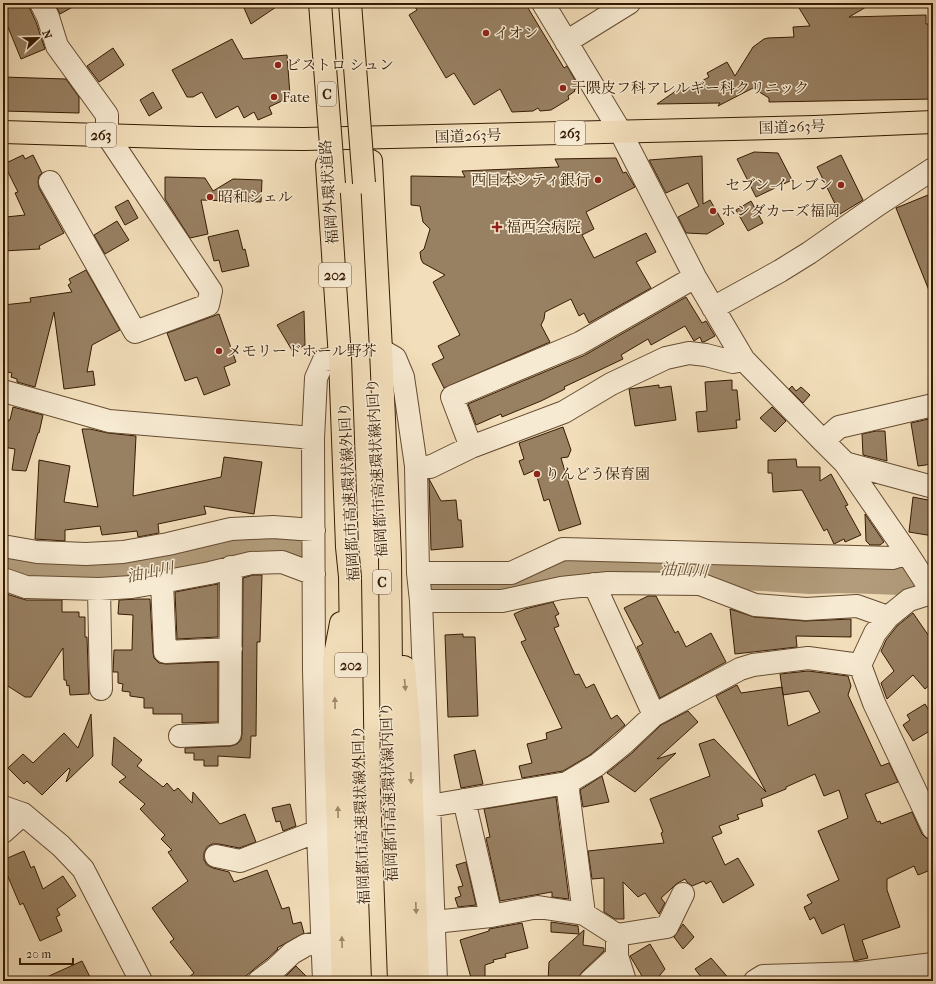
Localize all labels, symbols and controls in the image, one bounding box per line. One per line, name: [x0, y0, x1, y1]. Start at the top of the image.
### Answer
north arrow: [18, 18, 58, 58]
place label: イオン: [494, 24, 539, 42]
text: N: [39, 28, 55, 41]
marker: イオン: [481, 28, 491, 38]
place label: ビストロ シュン: [286, 56, 394, 74]
marker: ビストロ シュン: [273, 60, 283, 70]
place label: 干隈皮フ科アレルギー科クリニック: [571, 79, 809, 97]
road number: C: [318, 82, 336, 106]
marker: 干隈皮フ科アレルギー科クリニック: [558, 83, 568, 93]
place label: Fate: [282, 88, 310, 106]
marker: Fate: [269, 92, 279, 102]
street label: 国道263号: [758, 117, 826, 137]
road number: 263: [555, 121, 585, 145]
road number: 263: [86, 123, 116, 147]
street label: 国道263号: [434, 126, 502, 146]
street label: 福岡外環状道路: [316, 139, 342, 245]
place label: 西日本シティ銀行: [471, 171, 590, 189]
marker: 西日本シティ銀行: [593, 175, 603, 185]
place label: セブン-イレブン: [725, 176, 833, 194]
marker: セブン-イレブン: [836, 180, 846, 190]
place label: 昭和シェル: [218, 188, 293, 206]
marker: 昭和シェル: [205, 192, 215, 202]
place label: ホンダカーズ福岡: [721, 202, 840, 220]
marker: ホンダカーズ福岡: [708, 206, 718, 216]
place label: 福西会病院: [506, 218, 581, 236]
marker: 福西会病院: [491, 221, 503, 233]
road number: 202: [319, 263, 351, 287]
place label: メモリードホール野芥: [227, 342, 377, 360]
marker: メモリードホール野芥: [214, 346, 224, 356]
street label: 福岡都市高速環状線内回り: [363, 378, 391, 558]
street label: 福岡都市高速環状線外回り: [335, 402, 363, 582]
place label: りんどう保育園: [545, 465, 650, 483]
marker: りんどう保育園: [532, 469, 542, 479]
water label: 油山川: [125, 558, 177, 586]
water label: 油山川: [660, 559, 710, 581]
road number: C: [373, 570, 391, 594]
road number: 202: [335, 653, 367, 677]
one-way arrow: [402, 679, 409, 691]
one-way arrow: [332, 696, 338, 709]
street label: 福岡都市高速環状線内回り: [377, 702, 401, 882]
street label: 福岡都市高速環状線外回り: [349, 725, 373, 905]
one-way arrow: [408, 772, 415, 784]
one-way arrow: [334, 806, 341, 818]
one-way arrow: [412, 902, 419, 914]
one-way arrow: [339, 935, 345, 948]
scale bar: [20, 940, 73, 966]
text: 20 m: [26, 947, 51, 961]

